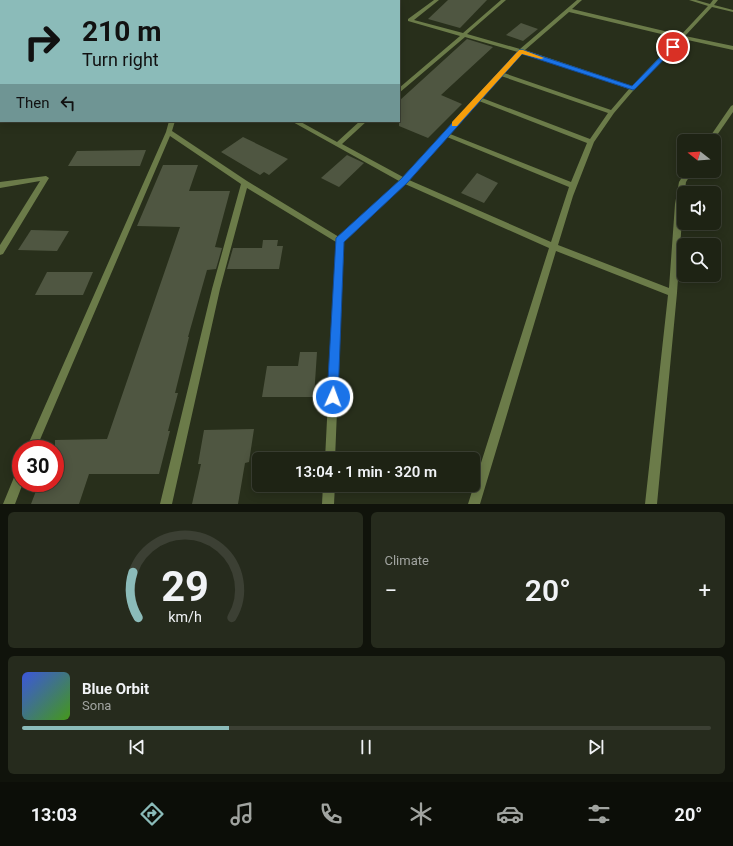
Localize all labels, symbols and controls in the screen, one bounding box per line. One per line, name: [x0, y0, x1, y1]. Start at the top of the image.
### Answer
text: 210 m: [82, 15, 161, 48]
icon: right: [16, 16, 68, 68]
pin: [656, 30, 690, 64]
icon: arrive: [662, 36, 684, 58]
text: Turn right: [82, 49, 159, 70]
icon: left: [57, 92, 79, 114]
text: Then: [16, 94, 49, 112]
north arrow: [677, 134, 721, 178]
map controls: [677, 134, 721, 282]
button: sound: [677, 186, 721, 230]
button: search: [677, 238, 721, 282]
position arrow: [312, 376, 354, 418]
speed limit sign: 30: [12, 440, 64, 492]
text: 13:04 · 1 min · 320 m: [295, 463, 437, 481]
text: Climate: [385, 553, 429, 568]
text: 29: [161, 562, 209, 611]
text: 20°: [525, 573, 571, 608]
text: −: [385, 578, 397, 603]
text: +: [699, 578, 711, 603]
text: km/h: [168, 609, 202, 625]
text: Blue Orbit: [82, 680, 149, 698]
text: Sona: [82, 698, 111, 713]
icon: previous: [126, 736, 148, 758]
icon: pause: [355, 736, 377, 758]
icon: next: [585, 736, 607, 758]
icon: directions: [138, 800, 166, 828]
icon: music: [228, 800, 256, 828]
icon: phone: [317, 800, 345, 828]
icon: climate: [407, 800, 435, 828]
icon: car: [496, 800, 524, 828]
icon: filters: [585, 800, 613, 828]
text: 13:03: [31, 804, 77, 825]
text: 20°: [675, 804, 702, 825]

